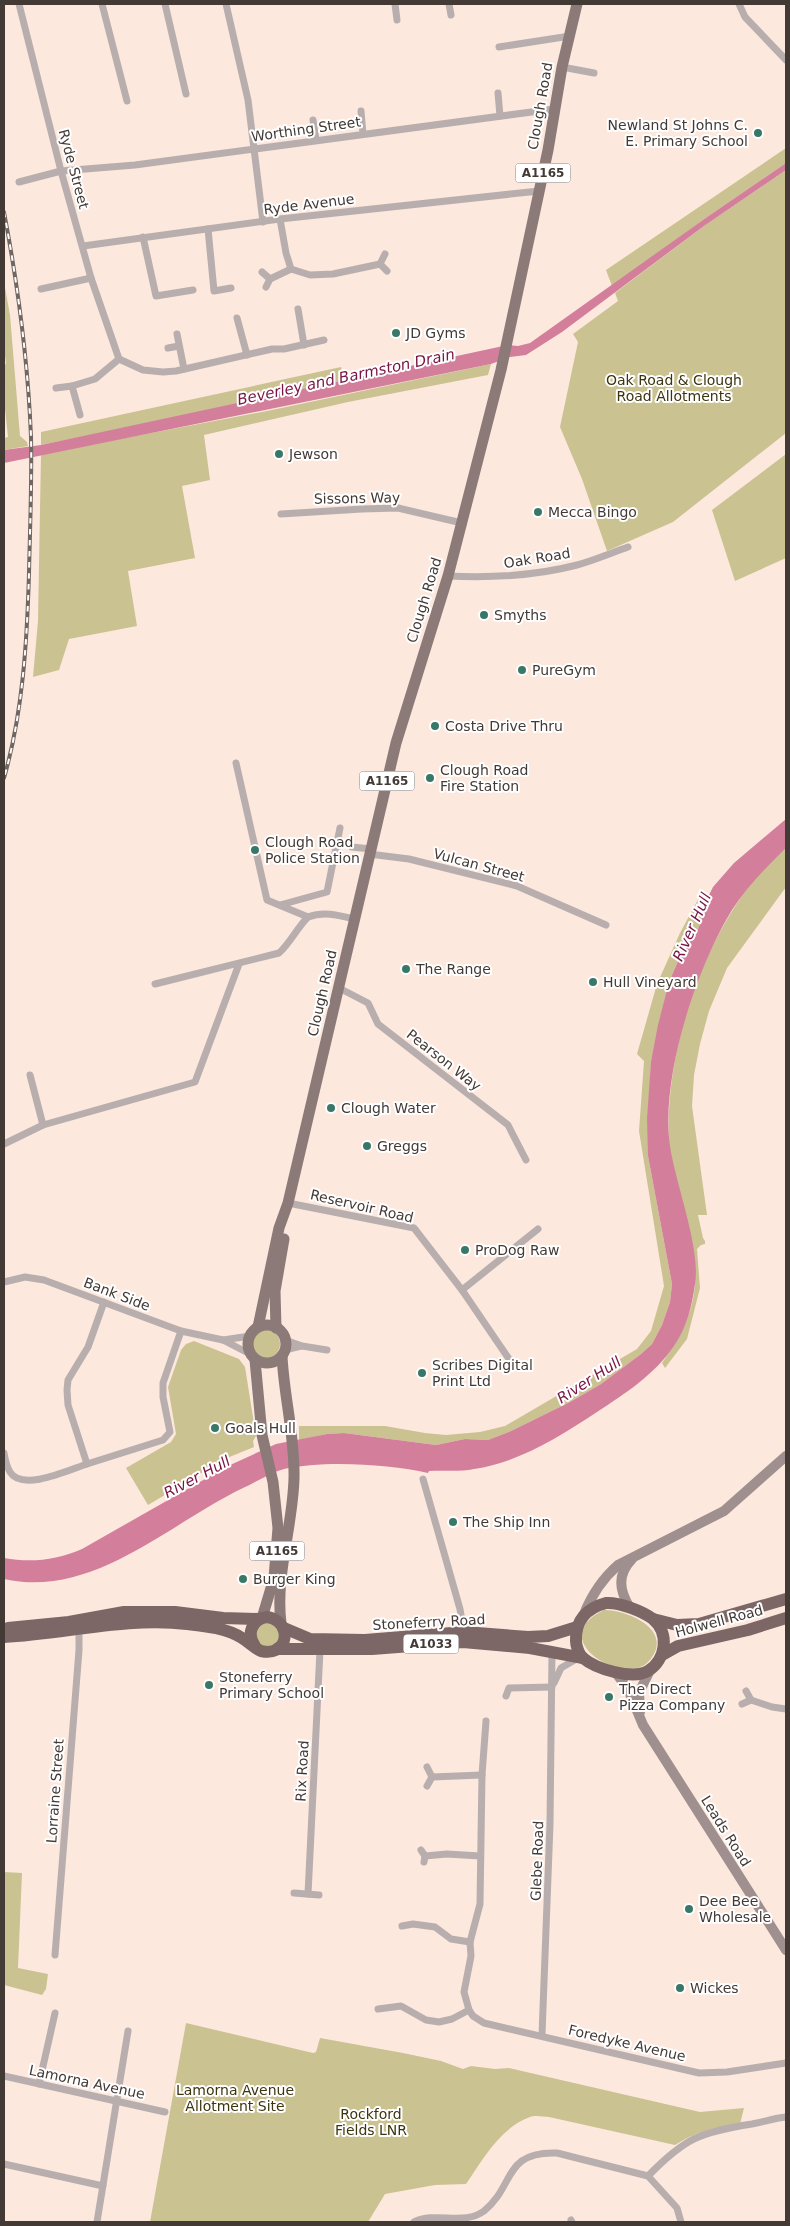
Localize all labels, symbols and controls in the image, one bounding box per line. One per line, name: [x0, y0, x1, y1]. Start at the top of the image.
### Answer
street label: Clough Road: [524, 61, 556, 151]
street label: Worthing Street: [250, 113, 362, 145]
place label: Newland St Johns C. E. Primary School: [608, 117, 748, 149]
street label: Ryde Street: [56, 127, 92, 211]
marker: Newland St Johns C. E. Primary School: [752, 127, 764, 139]
road number: A1165: [516, 164, 570, 182]
street label: Ryde Avenue: [263, 191, 355, 217]
place label: JD Gyms: [405, 325, 465, 341]
marker: JD Gyms: [390, 327, 402, 339]
water label: Beverley and Barmston Drain: [236, 345, 456, 409]
park label: Oak Road & Clough Road Allotments: [606, 372, 742, 404]
place label: Jewson: [288, 446, 338, 462]
marker: Jewson: [273, 448, 285, 460]
street label: Sissons Way: [314, 489, 400, 507]
place label: Mecca Bingo: [548, 504, 637, 520]
marker: Mecca Bingo: [532, 506, 544, 518]
street label: Oak Road: [503, 545, 571, 571]
street label: Clough Road: [403, 555, 445, 645]
place label: Smyths: [494, 607, 546, 623]
marker: Smyths: [478, 609, 490, 621]
place label: PureGym: [532, 662, 596, 678]
marker: PureGym: [516, 664, 528, 676]
place label: Costa Drive Thru: [445, 718, 563, 734]
marker: Costa Drive Thru: [429, 720, 441, 732]
place label: Clough Road Fire Station: [440, 762, 528, 794]
road number: A1165: [360, 771, 414, 790]
marker: Clough Road Fire Station: [424, 772, 436, 784]
place label: Clough Road Police Station: [265, 834, 360, 866]
marker: Clough Road Police Station: [249, 844, 261, 856]
street label: Vulcan Street: [432, 845, 527, 885]
water label: River Hull: [669, 889, 715, 964]
street label: Clough Road: [304, 948, 340, 1038]
place label: The Range: [415, 961, 491, 977]
marker: The Range: [400, 963, 412, 975]
place label: Hull Vineyard: [603, 974, 697, 990]
marker: Hull Vineyard: [587, 976, 599, 988]
street label: Pearson Way: [404, 1026, 484, 1094]
place label: Clough Water: [341, 1100, 436, 1116]
marker: Clough Water: [325, 1102, 337, 1114]
place label: Greggs: [377, 1138, 427, 1154]
marker: Greggs: [361, 1140, 373, 1152]
street label: Reservoir Road: [309, 1186, 415, 1226]
place label: ProDog Raw: [475, 1242, 559, 1258]
marker: ProDog Raw: [459, 1244, 471, 1256]
street label: Bank Side: [82, 1274, 152, 1314]
water label: River Hull: [554, 1352, 625, 1407]
place label: Scribes Digital Print Ltd: [432, 1357, 533, 1389]
marker: Scribes Digital Print Ltd: [416, 1367, 428, 1379]
place label: Goals Hull: [225, 1420, 296, 1436]
marker: Goals Hull: [209, 1422, 221, 1434]
water label: River Hull: [161, 1452, 234, 1502]
place label: The Ship Inn: [462, 1514, 550, 1530]
marker: The Ship Inn: [447, 1516, 459, 1528]
road number: A1165: [250, 1542, 304, 1560]
place label: Burger King: [253, 1571, 336, 1587]
marker: Burger King: [237, 1573, 249, 1585]
street label: Holwell Road: [673, 1602, 765, 1640]
street label: Stoneferry Road: [372, 1611, 486, 1633]
road number: A1033: [404, 1635, 458, 1654]
place label: Stoneferry Primary School: [219, 1669, 324, 1701]
marker: Stoneferry Primary School: [203, 1679, 215, 1691]
place label: The Direct Pizza Company: [618, 1681, 725, 1713]
marker: The Direct Pizza Company: [603, 1691, 615, 1703]
street label: Lorraine Street: [43, 1738, 67, 1844]
street label: Rix Road: [292, 1740, 312, 1802]
street label: Leads Road: [698, 1793, 754, 1869]
street label: Glebe Road: [528, 1821, 546, 1901]
place label: Dee Bee Wholesale: [699, 1893, 771, 1925]
marker: Dee Bee Wholesale: [683, 1903, 695, 1915]
place label: Wickes: [690, 1980, 739, 1996]
marker: Wickes: [674, 1982, 686, 1994]
street label: Foredyke Avenue: [567, 2022, 687, 2064]
street label: Lamorna Avenue: [28, 2062, 146, 2102]
park label: Lamorna Avenue Allotment Site: [176, 2082, 294, 2114]
park label: Rockford Fields LNR: [335, 2106, 407, 2138]

